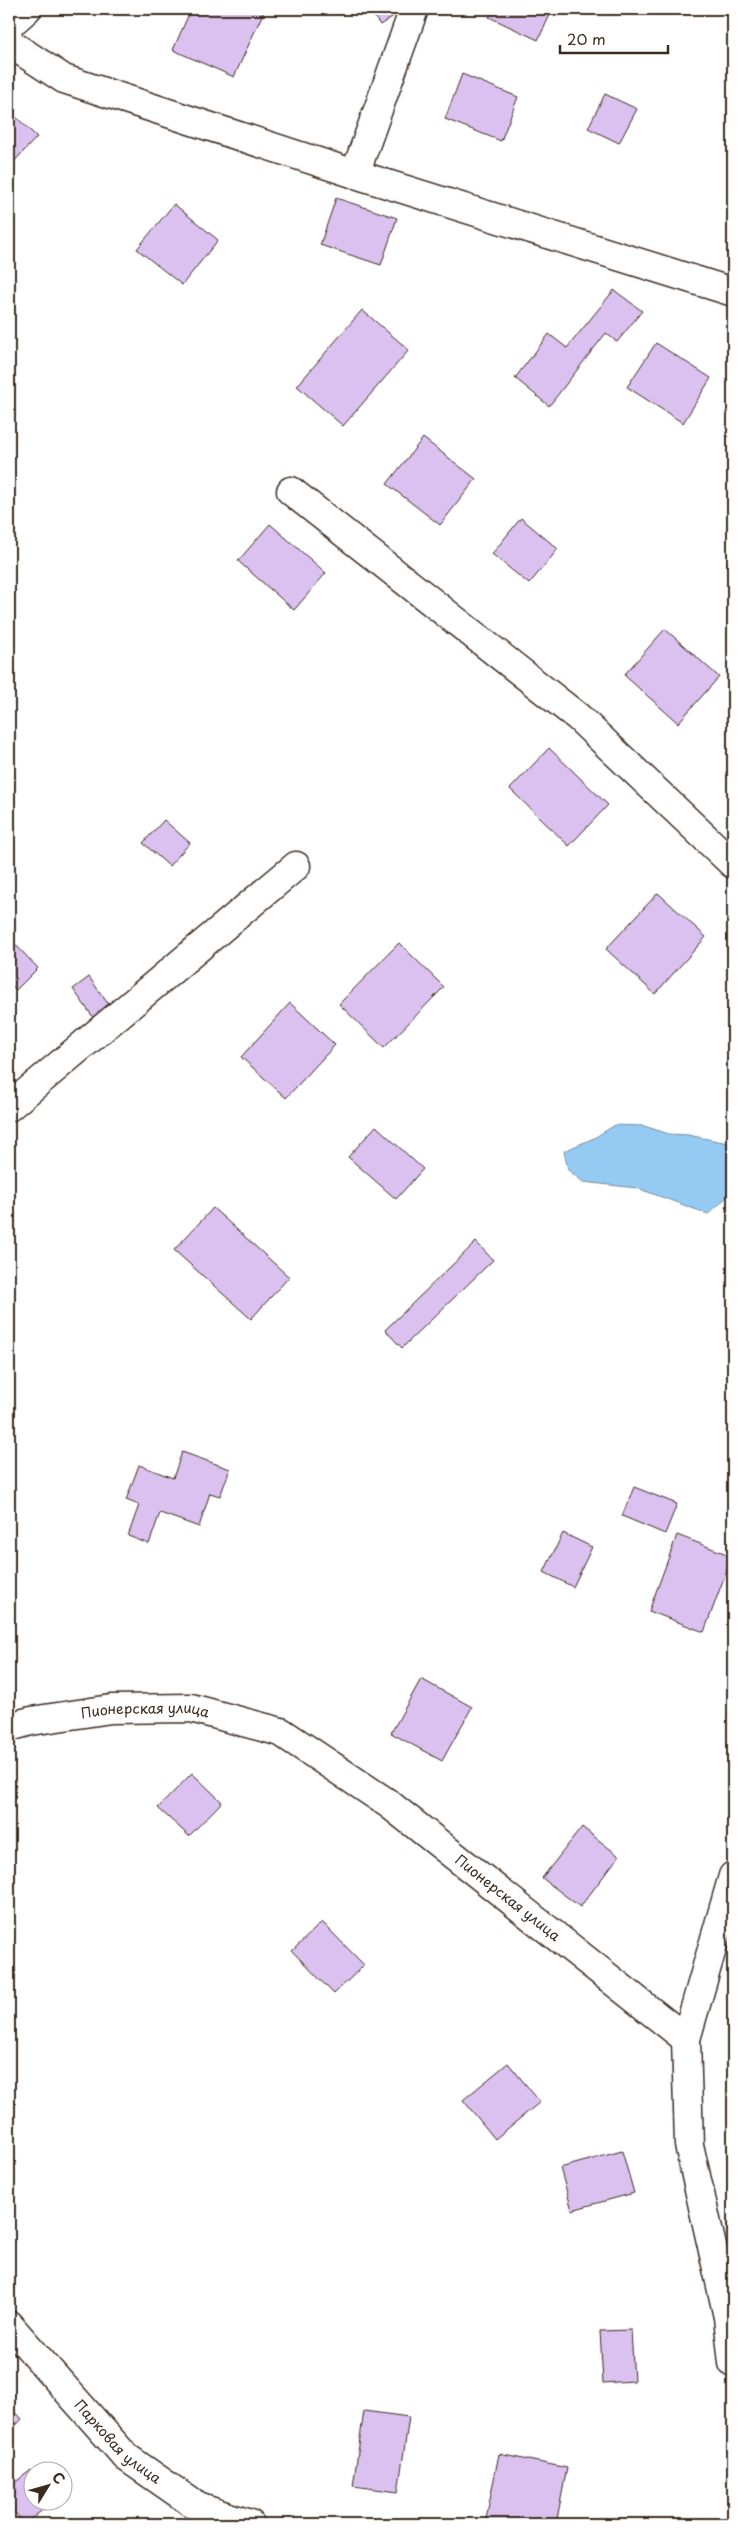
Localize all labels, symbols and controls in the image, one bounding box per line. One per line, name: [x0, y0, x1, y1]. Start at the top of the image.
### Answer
scale bar: [560, 22, 667, 54]
text: 20 m: [567, 27, 606, 50]
street label: Пионерская улица: [79, 1697, 212, 1723]
street label: Пионерская улица: [451, 1849, 565, 1946]
street label: Парковая улица: [70, 2395, 166, 2489]
north arrow: [22, 2460, 72, 2510]
text: С: [47, 2467, 70, 2488]

